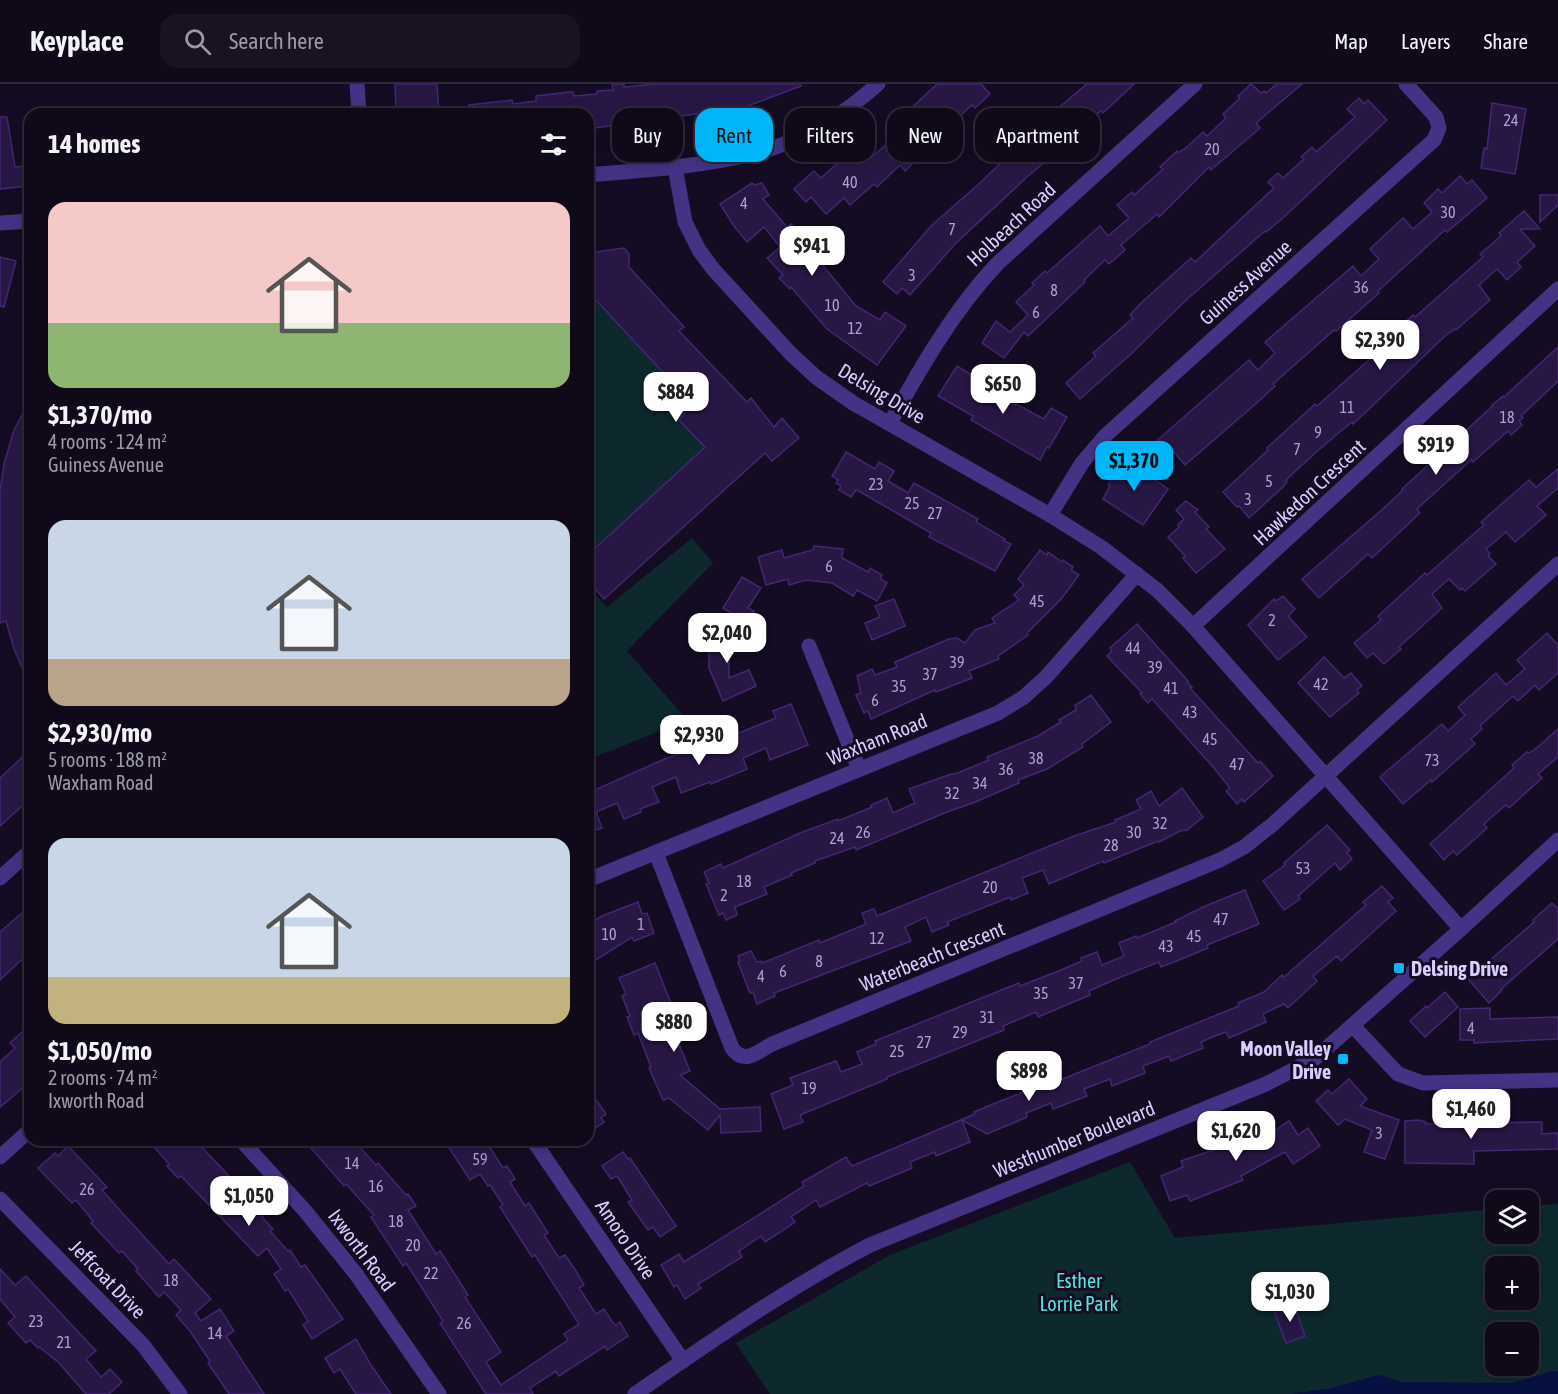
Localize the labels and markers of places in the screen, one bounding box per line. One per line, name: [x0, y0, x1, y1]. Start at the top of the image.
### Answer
pin: $941: [776, 226, 848, 277]
pin: $2,390: [1331, 320, 1429, 371]
pin: $650: [967, 364, 1039, 415]
pin: $884: [640, 372, 712, 423]
pin: $919: [1400, 425, 1472, 476]
pin: $1,370: [1085, 441, 1183, 492]
pin: $2,040: [678, 613, 776, 664]
pin: $2,930: [650, 715, 748, 766]
place label: Delsing Drive: [1411, 957, 1508, 980]
marker: Delsing Drive: [1392, 961, 1406, 975]
pin: $880: [638, 1002, 710, 1053]
place label: Moon Valley Drive: [1240, 1037, 1332, 1083]
pin: $898: [993, 1051, 1065, 1102]
marker: Moon Valley Drive: [1336, 1052, 1350, 1066]
pin: $1,460: [1422, 1089, 1520, 1140]
pin: $1,620: [1187, 1111, 1285, 1162]
pin: $1,050: [200, 1176, 298, 1227]
pin: $1,030: [1241, 1272, 1339, 1323]

